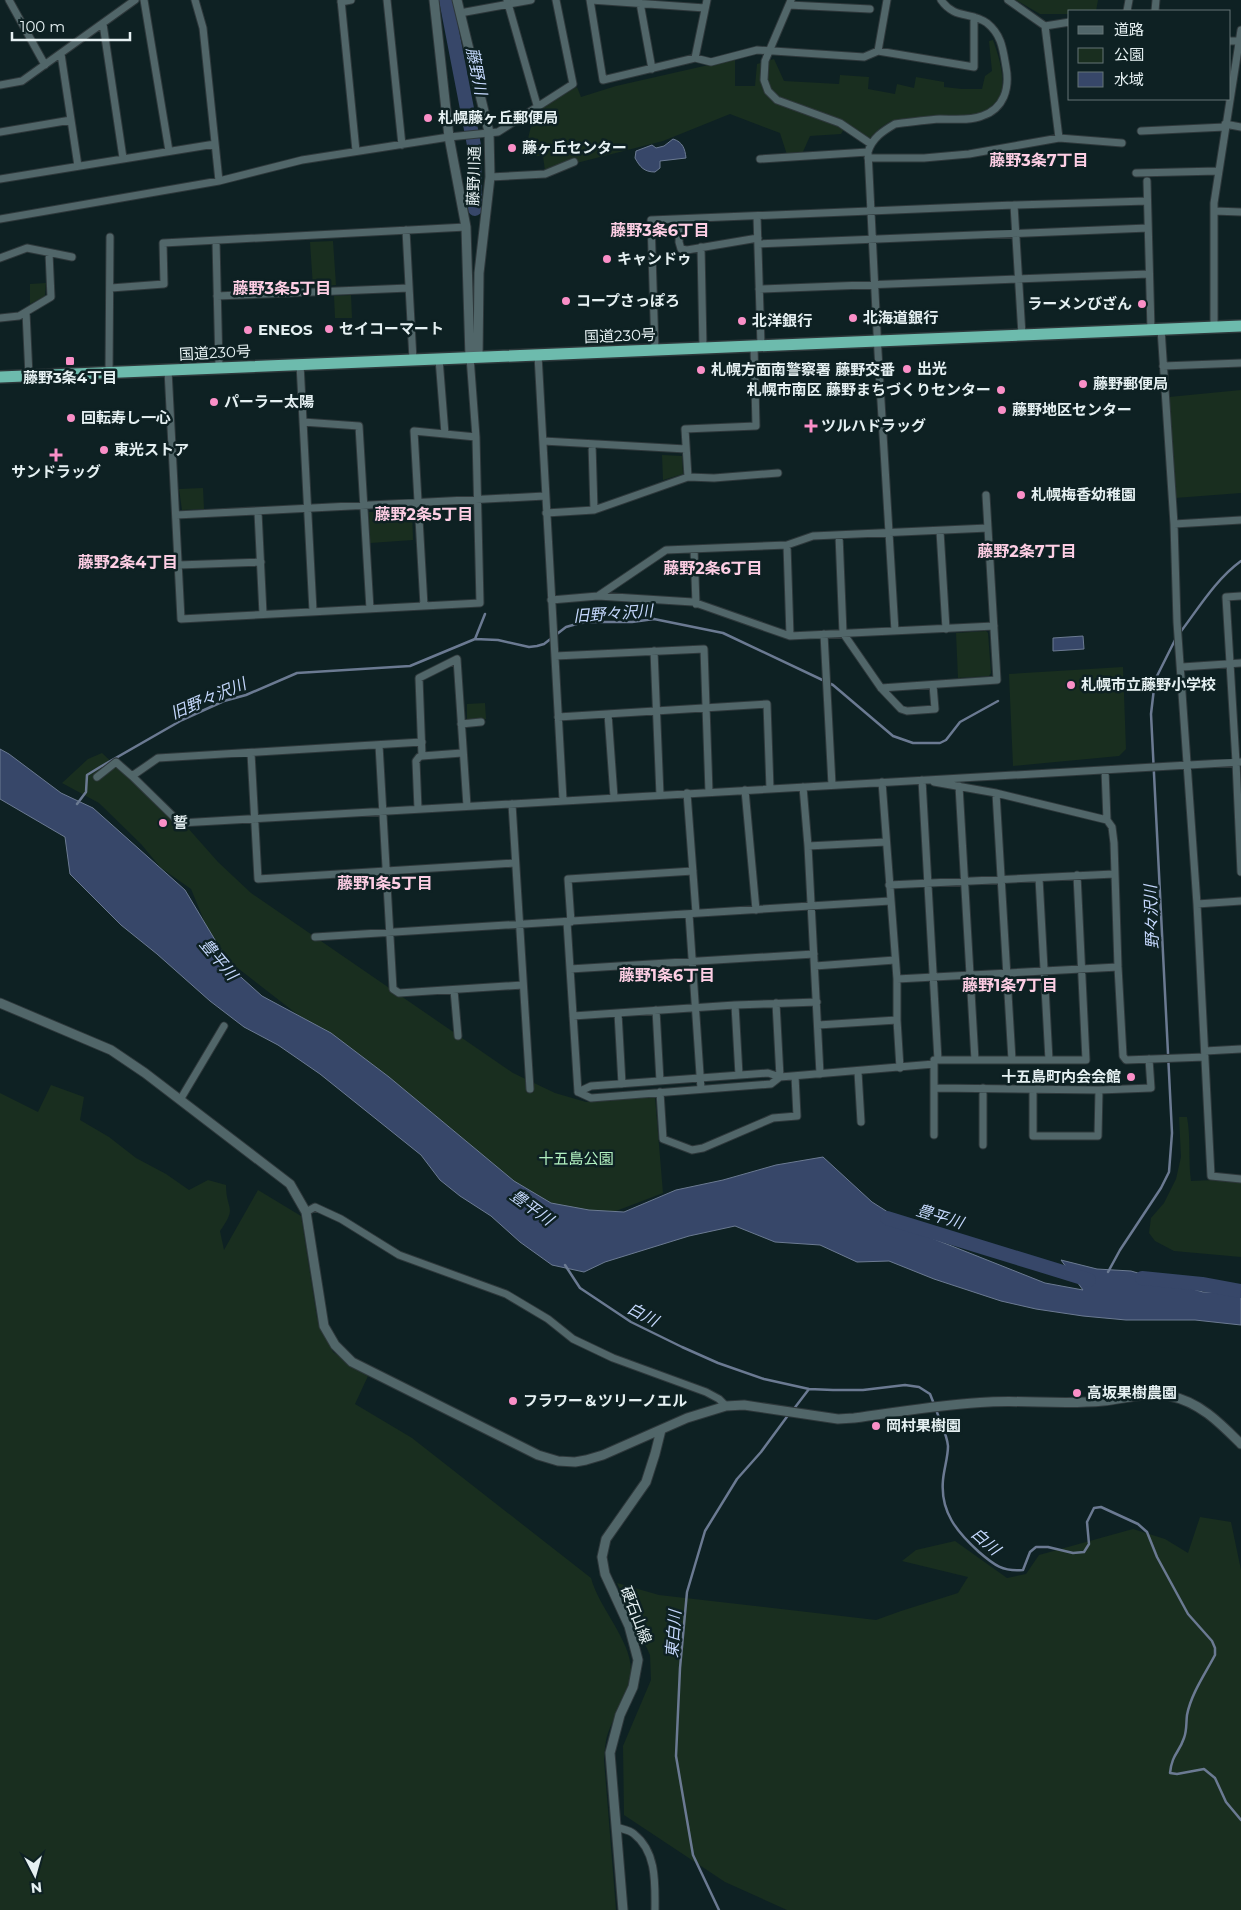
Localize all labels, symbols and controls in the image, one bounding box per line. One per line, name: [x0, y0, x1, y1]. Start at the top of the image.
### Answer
scale bar: [12, 10, 130, 42]
legend: [1068, 10, 1231, 100]
text: 100 m: [20, 17, 65, 36]
text: 道路: [1114, 20, 1144, 39]
text: 公園: [1114, 45, 1144, 64]
water label: 藤野川: [463, 46, 491, 98]
text: 水域: [1114, 70, 1144, 89]
place label: 札幌藤ヶ丘郵便局: [438, 108, 558, 127]
marker: 札幌藤ヶ丘郵便局: [422, 112, 434, 124]
place label: 藤ヶ丘センター: [522, 138, 627, 157]
marker: 藤ヶ丘センター: [506, 142, 518, 154]
street label: 藤野川通: [463, 146, 484, 206]
district label: 藤野3条7丁目: [989, 151, 1089, 170]
district label: 藤野3条6丁目: [610, 221, 710, 240]
place label: キャンドゥ: [617, 249, 692, 268]
marker: キャンドゥ: [601, 253, 613, 265]
district label: 藤野3条5丁目: [233, 279, 332, 298]
place label: コープさっぽろ: [576, 291, 680, 310]
place label: ラーメンびざん: [1028, 294, 1132, 313]
marker: コープさっぽろ: [560, 295, 572, 307]
marker: ラーメンびざん: [1136, 298, 1148, 310]
place label: 北海道銀行: [863, 308, 938, 327]
place label: 北洋銀行: [752, 311, 812, 330]
marker: 北海道銀行: [847, 312, 859, 324]
marker: 北洋銀行: [736, 315, 748, 327]
place label: セイコーマート: [339, 319, 444, 338]
place label: ENEOS: [258, 320, 313, 339]
marker: セイコーマート: [323, 323, 335, 335]
marker: ENEOS: [242, 324, 254, 336]
street label: 国道230号: [584, 325, 656, 346]
street label: 国道230号: [179, 341, 251, 364]
marker: 藤野3条4丁目: [64, 355, 76, 367]
place label: 出光: [917, 359, 947, 378]
place label: 札幌方面南警察署 藤野交番: [711, 360, 895, 379]
marker: 出光: [901, 363, 913, 375]
marker: 札幌方面南警察署 藤野交番: [695, 364, 707, 376]
place label: 藤野3条4丁目: [23, 368, 117, 387]
place label: 藤野郵便局: [1093, 374, 1168, 393]
marker: 藤野郵便局: [1077, 378, 1089, 390]
place label: 札幌市南区 藤野まちづくりセンター: [747, 380, 991, 399]
marker: 札幌市南区 藤野まちづくりセンター: [995, 384, 1007, 396]
place label: パーラー太陽: [224, 392, 314, 411]
marker: パーラー太陽: [208, 396, 220, 408]
place label: 藤野地区センター: [1012, 400, 1132, 419]
marker: 藤野地区センター: [996, 404, 1008, 416]
place label: 回転寿し一心: [81, 408, 171, 427]
marker: 回転寿し一心: [65, 412, 77, 424]
place label: ツルハドラッグ: [821, 416, 926, 435]
marker: ツルハドラッグ: [805, 420, 817, 432]
place label: 東光ストア: [114, 440, 189, 459]
marker: 東光ストア: [98, 444, 110, 456]
marker: サンドラッグ: [50, 449, 62, 461]
place label: サンドラッグ: [11, 462, 101, 481]
place label: 札幌梅香幼稚園: [1031, 485, 1136, 504]
marker: 札幌梅香幼稚園: [1015, 489, 1027, 501]
district label: 藤野2条5丁目: [375, 505, 473, 524]
district label: 藤野2条7丁目: [977, 542, 1077, 561]
district label: 藤野2条4丁目: [78, 553, 178, 572]
district label: 藤野2条6丁目: [663, 559, 763, 578]
water label: 旧野々沢川: [572, 601, 656, 626]
water label: 旧野々沢川: [168, 673, 251, 723]
place label: 札幌市立藤野小学校: [1081, 675, 1216, 694]
marker: 札幌市立藤野小学校: [1065, 679, 1077, 691]
place label: 誓: [173, 813, 188, 832]
marker: 誓: [157, 817, 169, 829]
district label: 藤野1条5丁目: [337, 874, 433, 893]
water label: 野々沢川: [1141, 883, 1162, 949]
water label: 豊平川: [196, 935, 243, 985]
district label: 藤野1条6丁目: [619, 966, 715, 985]
district label: 藤野1条7丁目: [962, 976, 1058, 995]
place label: 十五島町内会会館: [1001, 1067, 1121, 1086]
marker: 十五島町内会会館: [1125, 1071, 1137, 1083]
park label: 十五島公園: [538, 1149, 614, 1168]
water label: 豊平川: [507, 1186, 558, 1230]
water label: 豊平川: [914, 1200, 967, 1233]
water label: 白川: [624, 1299, 663, 1331]
place label: 高坂果樹農園: [1087, 1383, 1177, 1402]
marker: 高坂果樹農園: [1071, 1387, 1083, 1399]
place label: フラワー＆ツリーノエル: [523, 1391, 687, 1410]
marker: フラワー＆ツリーノエル: [507, 1395, 519, 1407]
place label: 岡村果樹園: [886, 1416, 961, 1435]
marker: 岡村果樹園: [870, 1420, 882, 1432]
water label: 白川: [967, 1524, 1005, 1560]
street label: 硬石山線: [617, 1583, 656, 1646]
water label: 東白川: [662, 1607, 685, 1659]
north arrow: [10, 1850, 60, 1900]
text: N: [30, 1878, 43, 1897]

